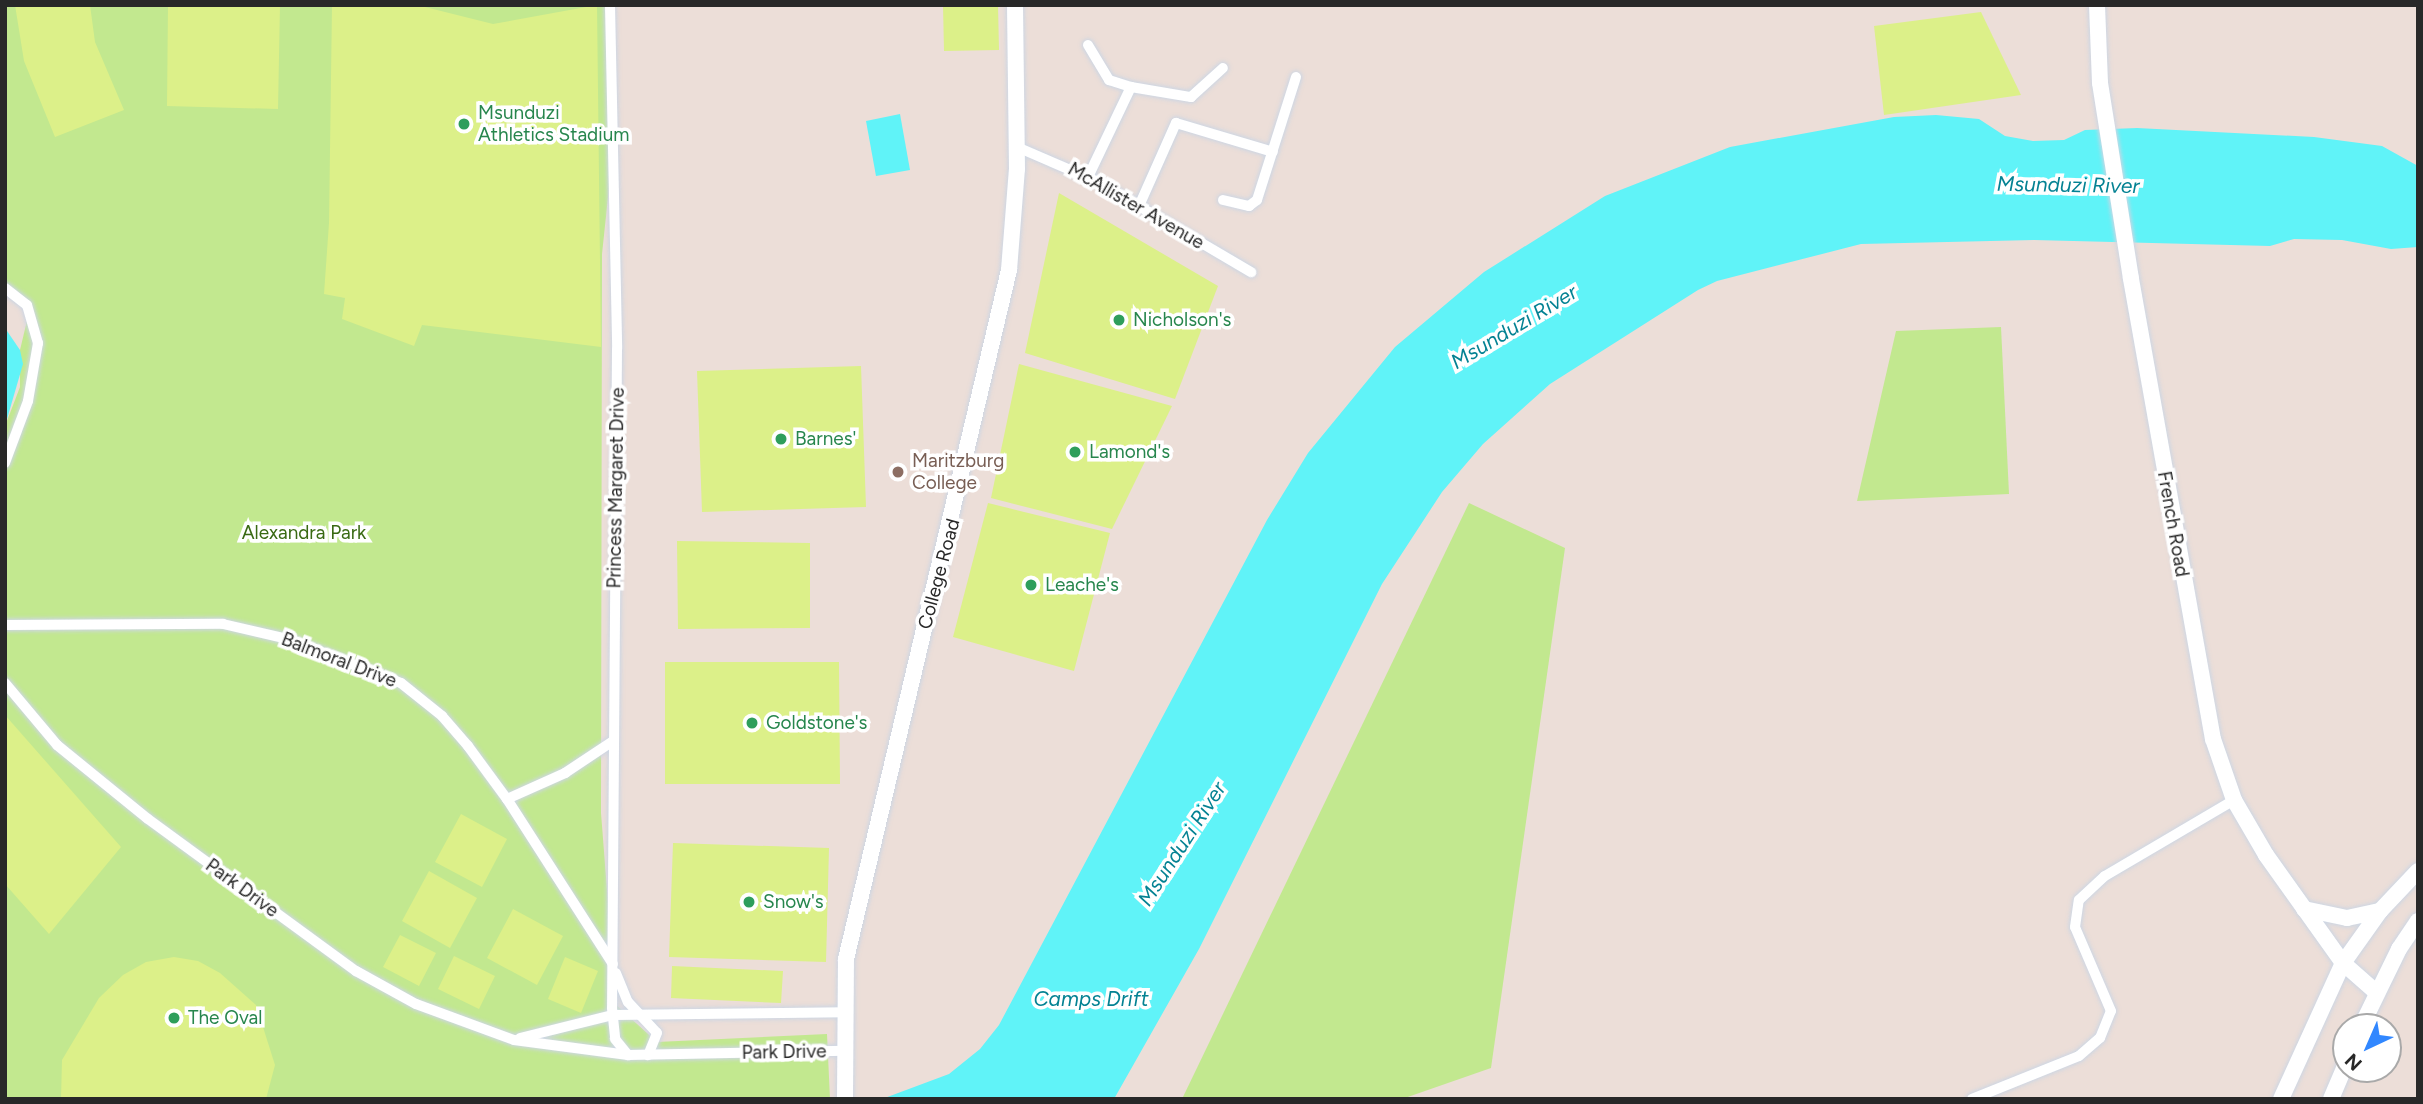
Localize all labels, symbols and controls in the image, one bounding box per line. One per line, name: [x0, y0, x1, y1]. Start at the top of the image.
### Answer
place label: Msunduzi Athletics Stadium: [478, 102, 629, 146]
marker: Msunduzi Athletics Stadium: [456, 116, 472, 132]
street label: McAllister Avenue: [1064, 158, 1208, 254]
water label: Msunduzi River: [1996, 171, 2140, 199]
water label: Msunduzi River: [1446, 279, 1582, 375]
place label: Nicholson's: [1133, 309, 1231, 331]
marker: Nicholson's: [1111, 312, 1127, 328]
street label: Princess Margaret Drive: [603, 387, 629, 589]
place label: Barnes': [795, 428, 856, 450]
marker: Barnes': [773, 431, 789, 447]
place label: Lamond's: [1089, 441, 1170, 463]
marker: Lamond's: [1067, 444, 1083, 460]
place label: Maritzburg College: [912, 450, 1004, 494]
marker: Maritzburg College: [890, 464, 906, 480]
street label: French Road: [2152, 469, 2194, 579]
street label: College Road: [913, 516, 965, 632]
park label: Alexandra Park: [242, 522, 366, 544]
place label: Leache's: [1045, 574, 1119, 596]
marker: Leache's: [1023, 577, 1039, 593]
street label: Balmoral Drive: [278, 628, 400, 692]
place label: Goldstone's: [766, 712, 867, 734]
marker: Goldstone's: [744, 715, 760, 731]
water label: Msunduzi River: [1133, 777, 1231, 911]
street label: Park Drive: [201, 854, 283, 922]
place label: Snow's: [763, 891, 824, 913]
marker: Snow's: [741, 894, 757, 910]
water label: Camps Drift: [1033, 986, 1149, 1012]
place label: The Oval: [188, 1007, 262, 1029]
marker: The Oval: [166, 1010, 182, 1026]
north arrow: [2332, 1013, 2402, 1083]
street label: Park Drive: [741, 1040, 827, 1064]
text: N: [2340, 1049, 2367, 1075]

